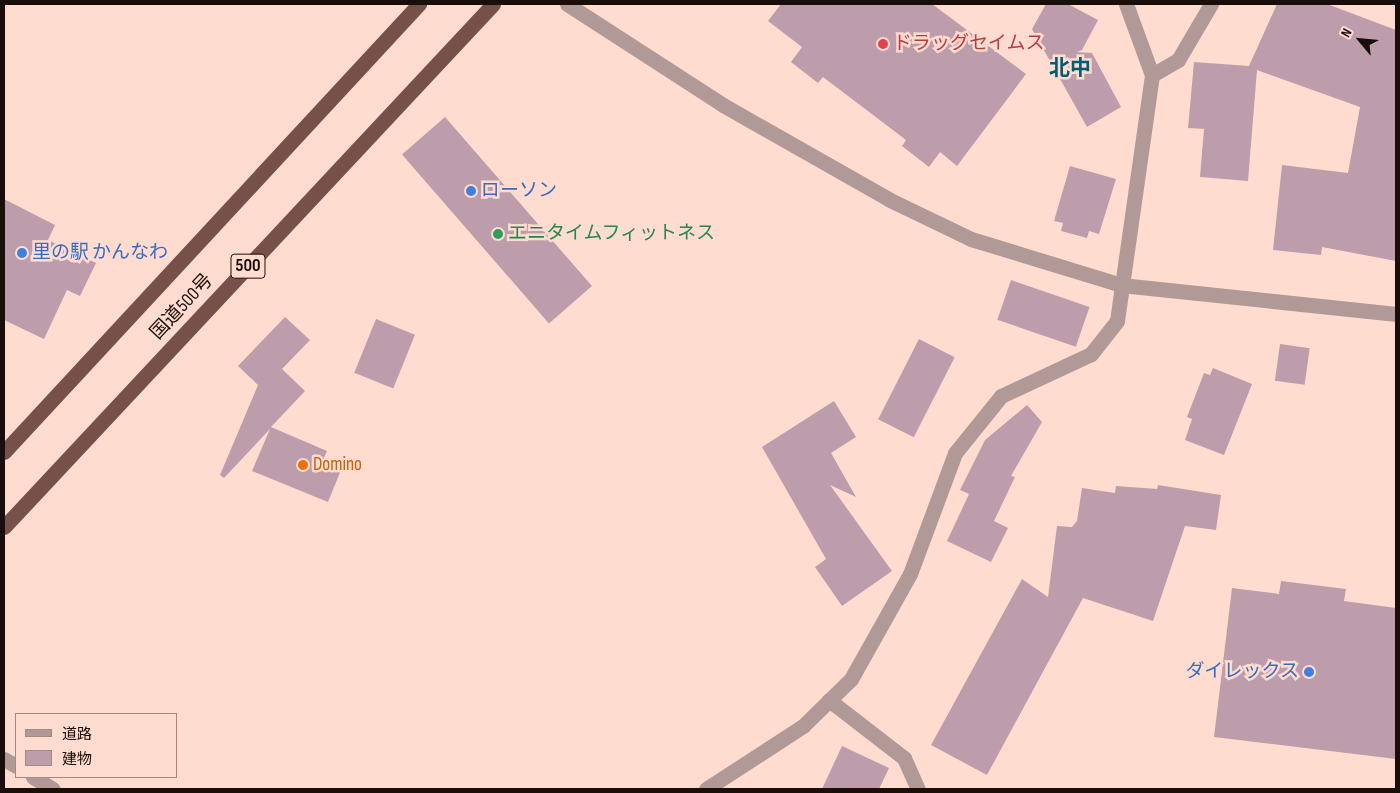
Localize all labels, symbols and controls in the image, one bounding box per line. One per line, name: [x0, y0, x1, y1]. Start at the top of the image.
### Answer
north arrow: [1335, 15, 1385, 65]
text: N: [1337, 25, 1356, 40]
place label: ドラッグセイムス: [893, 33, 1045, 55]
marker: ドラッグセイムス: [877, 38, 889, 50]
district label: 北中: [1049, 56, 1091, 82]
place label: ローソン: [481, 180, 557, 202]
marker: ローソン: [465, 185, 477, 197]
place label: エニタイムフィットネス: [508, 223, 717, 245]
marker: エニタイムフィットネス: [492, 228, 504, 240]
place label: 里の駅 かんなわ: [32, 242, 168, 264]
marker: 里の駅 かんなわ: [16, 247, 28, 259]
road number: 500: [229, 250, 267, 282]
street label: 国道500号: [146, 269, 218, 345]
place label: Domino: [313, 454, 362, 476]
marker: Domino: [297, 459, 309, 471]
place label: ダイレックス: [1185, 661, 1299, 683]
marker: ダイレックス: [1303, 666, 1315, 678]
legend: [15, 713, 178, 778]
text: 道路: [62, 725, 92, 744]
text: 建物: [62, 750, 92, 769]

